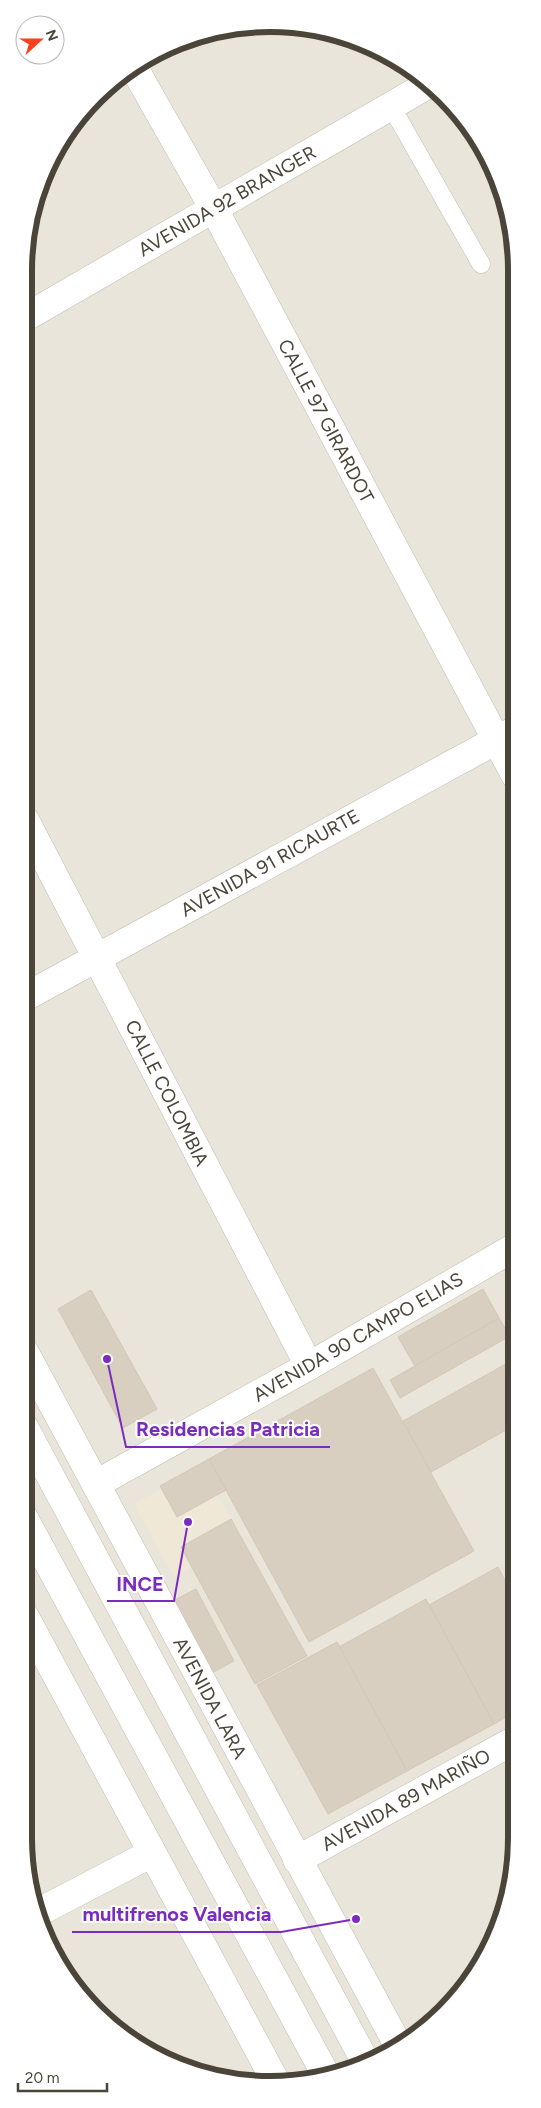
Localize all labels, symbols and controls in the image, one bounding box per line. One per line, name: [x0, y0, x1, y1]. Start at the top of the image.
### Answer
north arrow: [15, 15, 65, 65]
text: N: [42, 27, 62, 44]
street label: AVENIDA 92 BRANGER: [134, 141, 320, 261]
street label: CALLE 97 GIRARDOT: [273, 335, 379, 507]
street label: AVENIDA 91 RICAURTE: [177, 804, 363, 922]
street label: CALLE COLOMBIA: [120, 1016, 214, 1170]
street label: AVENIDA 90 CAMPO ELIAS: [249, 1267, 467, 1407]
callout: Residencias Patricia: [126, 1412, 330, 1447]
text: Residencias Patricia: [136, 1417, 320, 1441]
callout: INCE: [107, 1566, 174, 1601]
text: INCE: [116, 1572, 164, 1596]
street label: AVENIDA LARA: [168, 1633, 252, 1763]
street label: AVENIDA 89 MARIÑO: [318, 1744, 494, 1856]
callout: multifrenos Valencia: [72, 1897, 281, 1932]
text: multifrenos Valencia: [82, 1902, 272, 1926]
scale bar: [18, 2060, 106, 2092]
text: 20 m: [25, 2069, 59, 2087]

